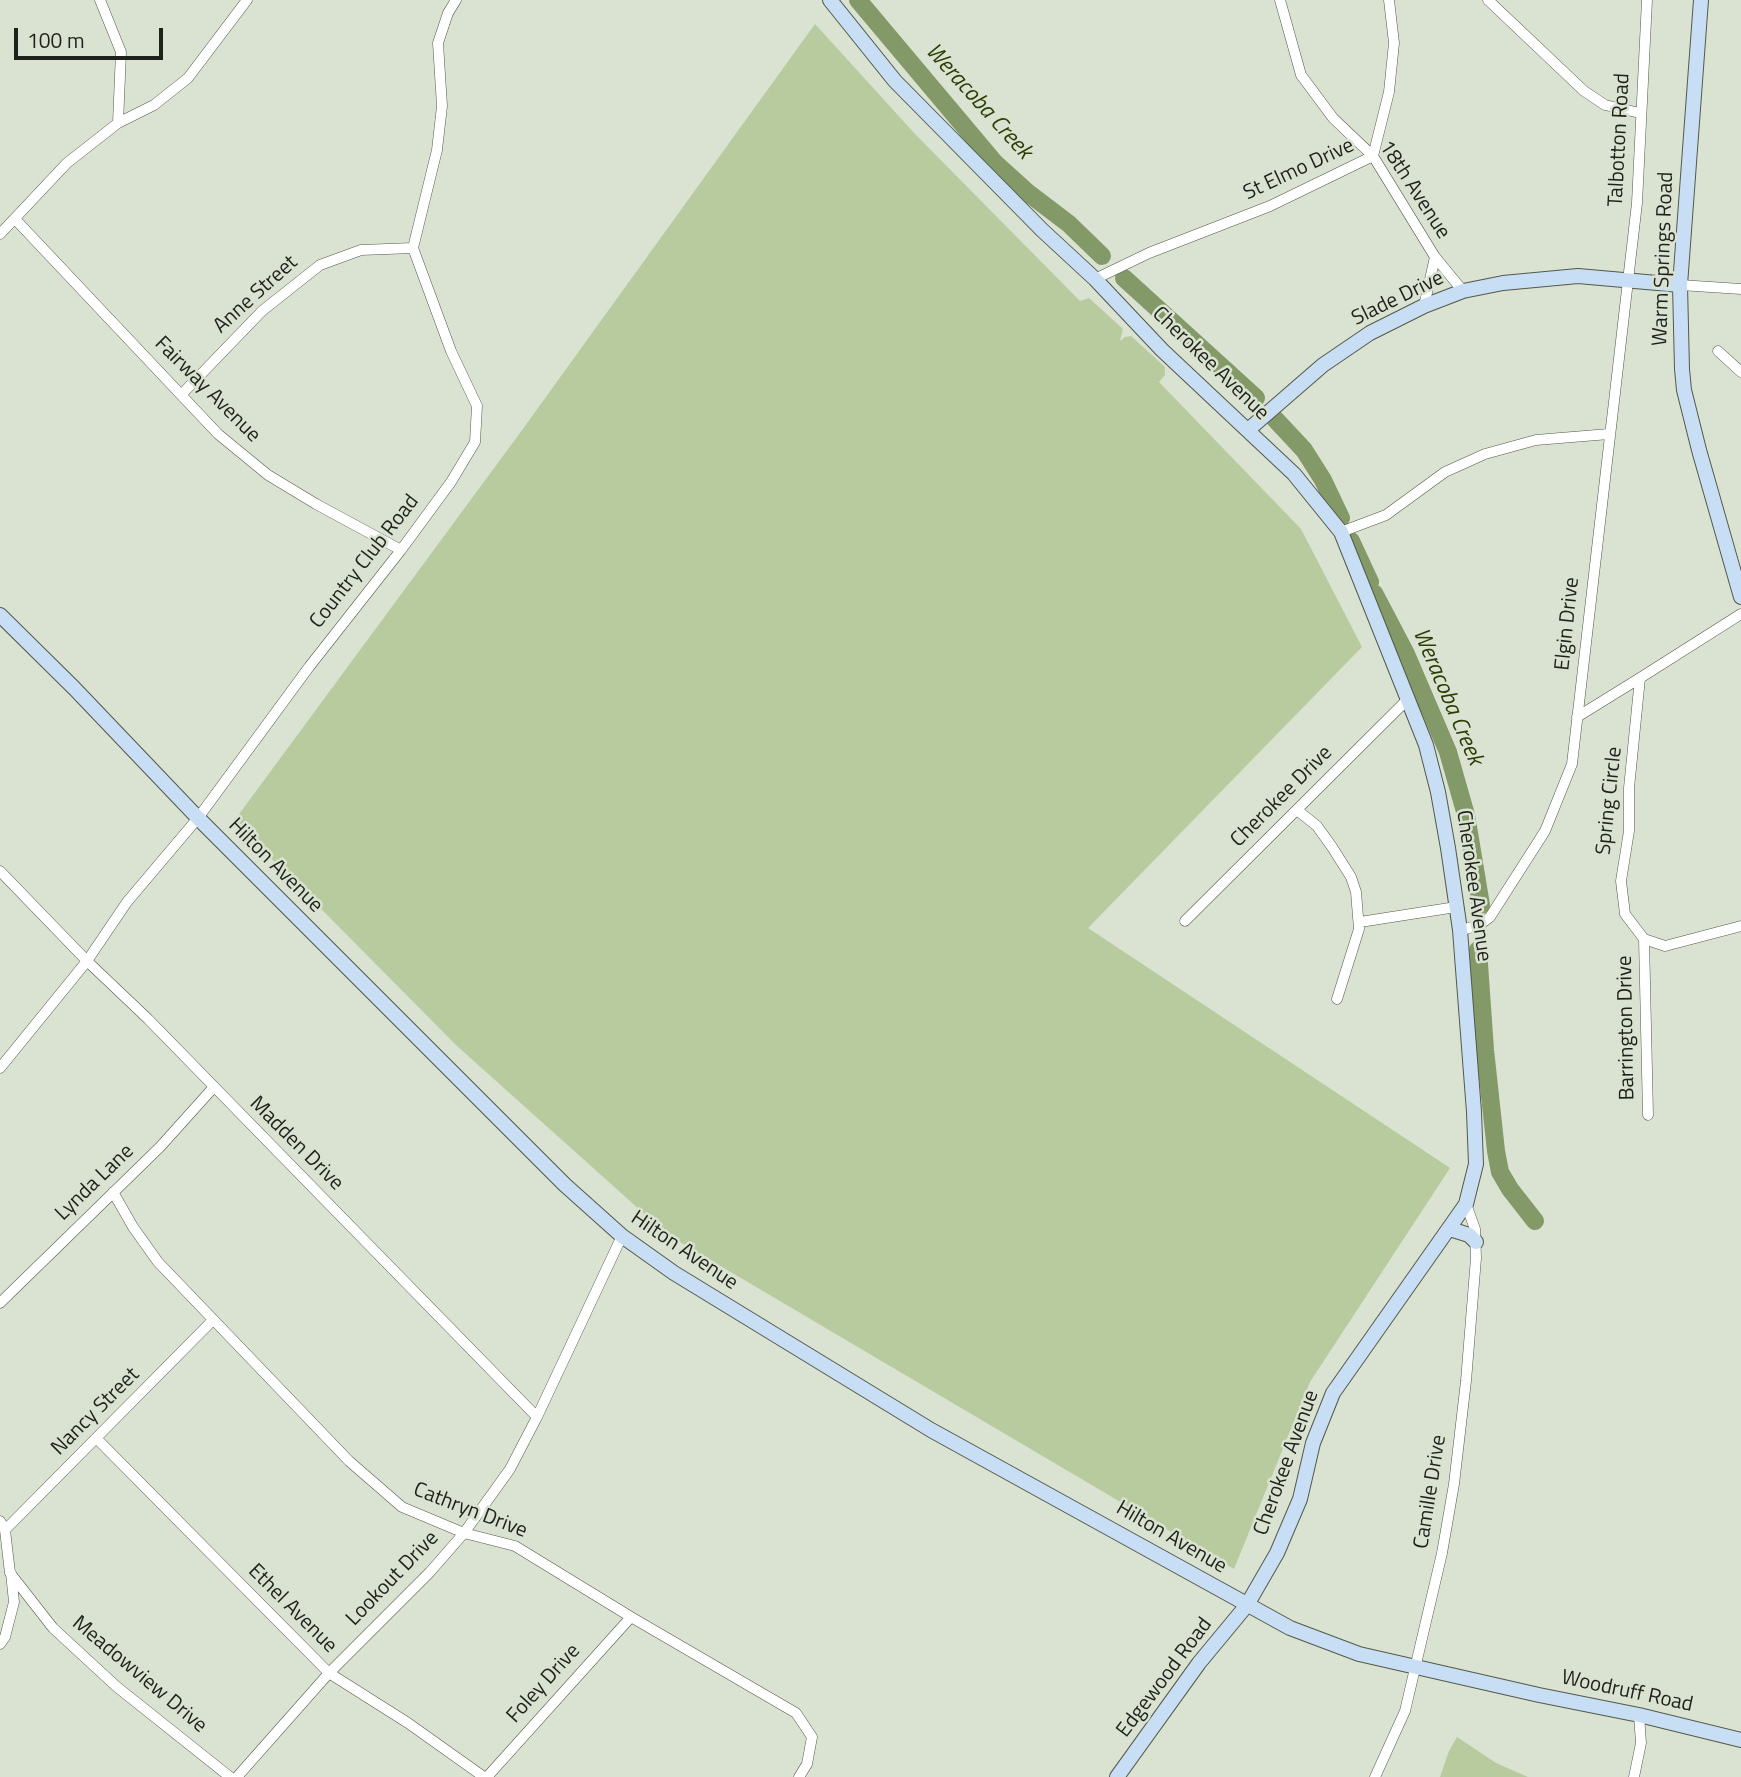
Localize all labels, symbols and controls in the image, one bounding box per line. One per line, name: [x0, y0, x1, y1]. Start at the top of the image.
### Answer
scale bar: [18, 14, 166, 58]
text: 100 m: [27, 24, 84, 56]
water label: Weracoba Creek: [919, 38, 1037, 166]
street label: Talbotton Road: [1604, 73, 1636, 207]
street label: St Elmo Drive: [1240, 133, 1358, 207]
street label: 18th Avenue: [1373, 136, 1455, 244]
street label: Warm Springs Road: [1648, 171, 1680, 347]
street label: Anne Street: [209, 251, 303, 339]
street label: Slade Drive: [1348, 266, 1448, 332]
street label: Cherokee Avenue: [1146, 302, 1274, 426]
street label: Fairway Avenue: [149, 332, 265, 448]
street label: Country Club Road: [305, 490, 425, 634]
street label: Elgin Drive: [1551, 576, 1585, 672]
water label: Weracoba Creek: [1406, 624, 1488, 770]
street label: Cherokee Drive: [1226, 741, 1338, 853]
street label: Spring Circle: [1592, 746, 1628, 856]
street label: Cherokee Avenue: [1450, 809, 1496, 963]
street label: Hilton Avenue: [222, 813, 328, 919]
street label: Barrington Drive: [1613, 955, 1641, 1101]
street label: Madden Drive: [244, 1092, 348, 1196]
street label: Lynda Lane: [51, 1139, 139, 1227]
street label: Hilton Avenue: [626, 1206, 742, 1296]
street label: Nancy Street: [47, 1363, 145, 1461]
street label: Cherokee Avenue: [1249, 1387, 1325, 1539]
street label: Camille Drive: [1410, 1433, 1452, 1551]
street label: Cathryn Drive: [410, 1478, 530, 1544]
street label: Hilton Avenue: [1111, 1496, 1231, 1580]
street label: Lookout Drive: [342, 1526, 444, 1632]
street label: Ethel Avenue: [242, 1559, 342, 1659]
street label: Meadowview Drive: [66, 1611, 212, 1739]
street label: Edgewood Road: [1112, 1613, 1218, 1743]
street label: Foley Drive: [502, 1639, 586, 1729]
street label: Woodruff Road: [1559, 1666, 1695, 1718]

